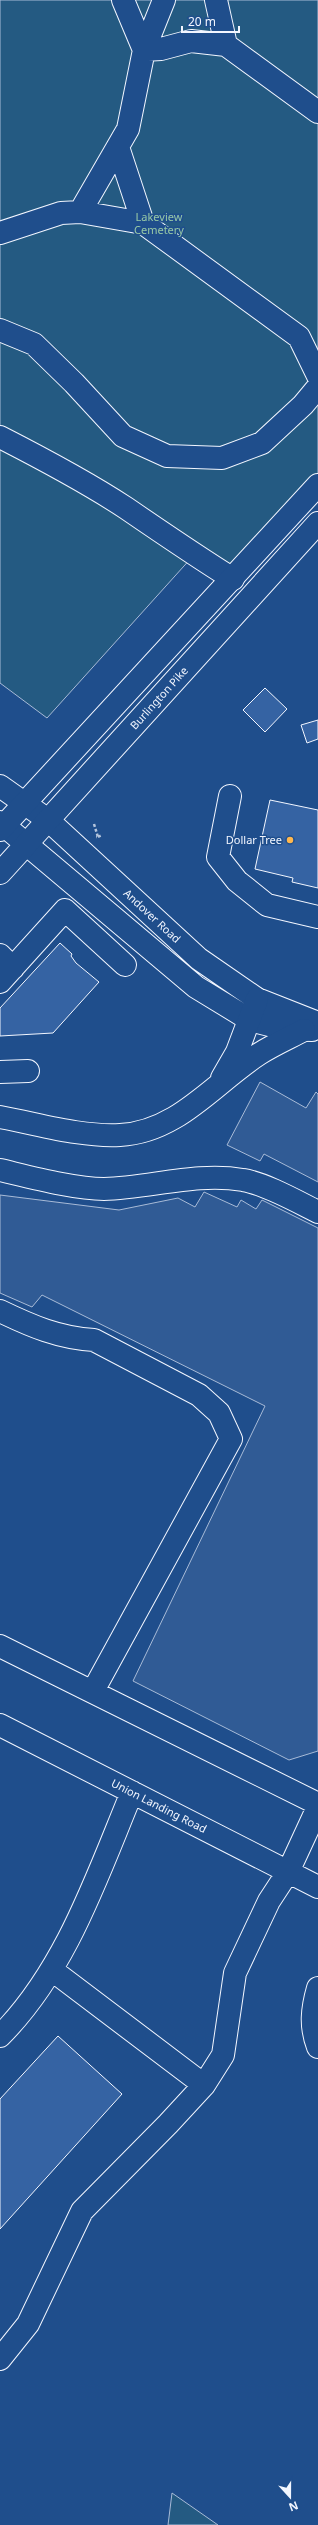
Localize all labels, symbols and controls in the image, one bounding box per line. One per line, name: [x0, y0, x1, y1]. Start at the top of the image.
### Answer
scale bar: [182, 8, 239, 34]
text: 20 m: [188, 13, 216, 30]
park label: Lakeview Cemetery: [134, 209, 184, 237]
street label: Burlington Pike: [126, 663, 191, 732]
place label: Dollar Tree: [226, 832, 282, 847]
marker: Dollar Tree: [285, 835, 295, 845]
street label: Andover Road: [121, 885, 184, 946]
street label: Union Landing Road: [109, 1775, 209, 1836]
north arrow: [270, 2477, 310, 2517]
text: N: [287, 2498, 301, 2515]

